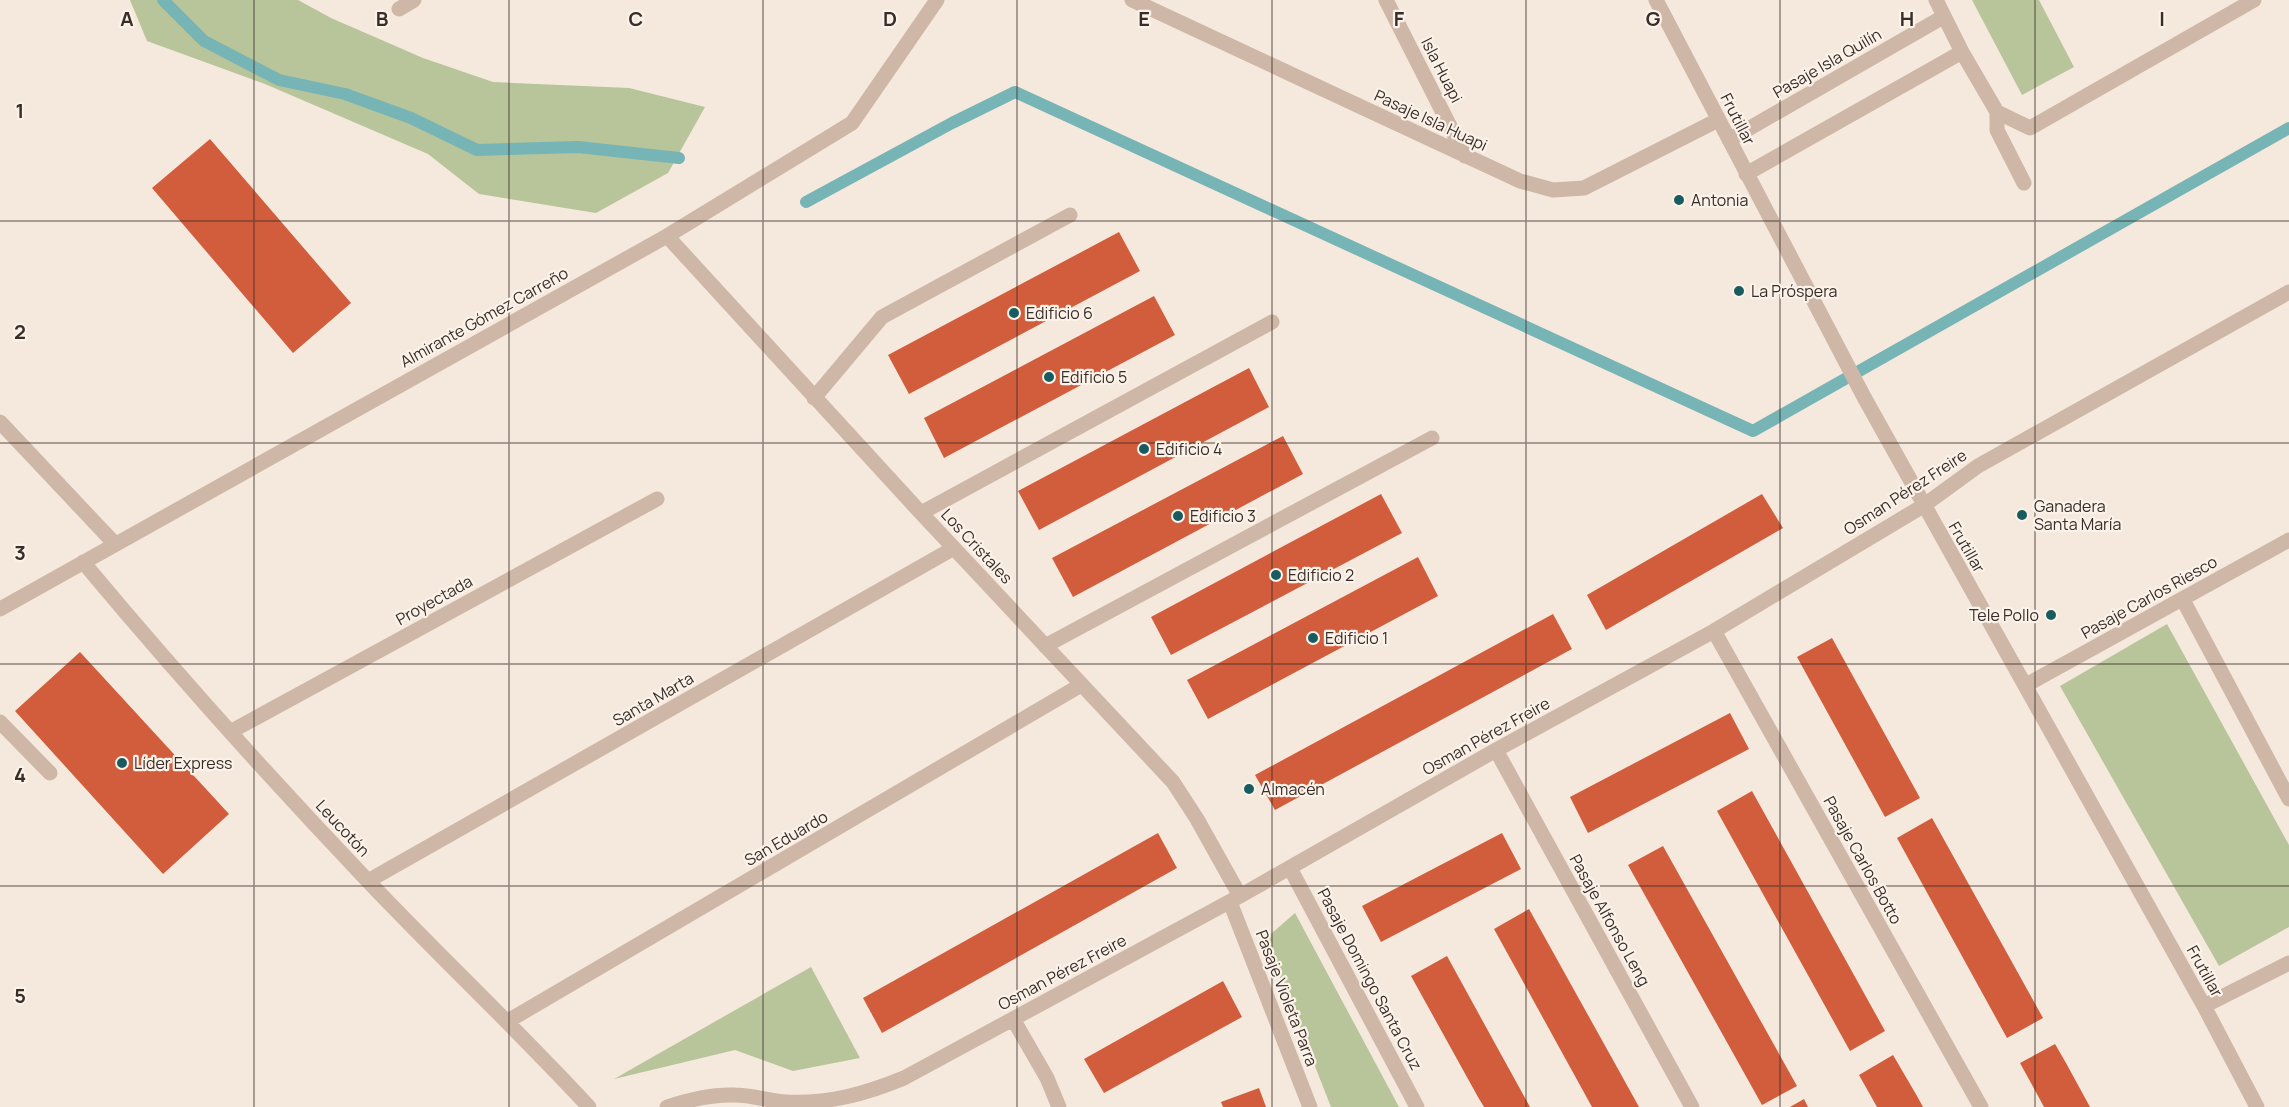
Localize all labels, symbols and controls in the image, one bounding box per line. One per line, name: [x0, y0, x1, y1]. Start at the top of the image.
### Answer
text: A: [120, 5, 134, 32]
text: B: [376, 5, 389, 32]
text: C: [629, 5, 643, 32]
text: D: [883, 5, 897, 32]
text: E: [1138, 5, 1150, 32]
text: F: [1394, 5, 1405, 32]
text: G: [1646, 5, 1661, 32]
text: H: [1900, 5, 1914, 32]
text: I: [2159, 5, 2165, 32]
street label: Pasaje Isla Quilín: [1769, 23, 1885, 103]
street label: Isla Huapi: [1416, 34, 1468, 106]
street label: Pasaje Isla Huapi: [1371, 84, 1491, 156]
street label: Frutillar: [1716, 89, 1761, 149]
text: 1: [16, 97, 24, 124]
place label: Antonia: [1691, 189, 1748, 211]
marker: Antonia: [1672, 193, 1686, 207]
street label: Almirante Gómez Carreño: [396, 262, 572, 372]
place label: La Próspera: [1751, 280, 1837, 302]
marker: La Próspera: [1732, 284, 1746, 298]
place label: Edificio 6: [1026, 302, 1093, 324]
marker: Edificio 6: [1007, 306, 1021, 320]
text: 2: [14, 318, 26, 345]
place label: Edificio 5: [1061, 366, 1127, 388]
marker: Edificio 5: [1042, 370, 1056, 384]
place label: Edificio 4: [1156, 438, 1222, 460]
marker: Edificio 4: [1137, 442, 1151, 456]
street label: Osman Pérez Freire: [1839, 444, 1971, 540]
place label: Ganadera Santa María: [2034, 495, 2121, 535]
street label: Los Cristales: [936, 504, 1018, 588]
place label: Edificio 3: [1190, 505, 1256, 527]
marker: Ganadera Santa María: [2015, 508, 2029, 522]
marker: Edificio 3: [1171, 509, 1185, 523]
street label: Frutillar: [1944, 517, 1991, 577]
text: 3: [14, 539, 26, 566]
street label: Pasaje Carlos Riesco: [2077, 550, 2221, 644]
place label: Edificio 2: [1288, 564, 1354, 586]
marker: Edificio 2: [1269, 568, 1283, 582]
street label: Proyectada: [392, 570, 476, 630]
place label: Tele Pollo: [1969, 604, 2039, 626]
marker: Tele Pollo: [2044, 608, 2058, 622]
place label: Edificio 1: [1325, 627, 1388, 649]
marker: Edificio 1: [1306, 631, 1320, 645]
street label: Santa Marta: [608, 667, 698, 731]
street label: Osman Pérez Freire: [1418, 692, 1554, 780]
place label: Líder Express: [134, 752, 233, 774]
marker: Líder Express: [115, 756, 129, 770]
text: 4: [14, 761, 26, 788]
place label: Almacén: [1261, 778, 1325, 800]
marker: Almacén: [1242, 782, 1256, 796]
street label: Pasaje Carlos Botto: [1819, 792, 1907, 928]
street label: Leucotón: [311, 795, 375, 861]
street label: San Eduardo: [740, 805, 832, 871]
street label: Pasaje Alfonso Leng: [1565, 850, 1655, 990]
street label: Pasaje Domingo Santa Cruz: [1313, 884, 1427, 1074]
street label: Pasaje Violeta Parra: [1251, 927, 1323, 1069]
street label: Osman Pérez Freire: [994, 929, 1130, 1015]
street label: Frutillar: [2182, 941, 2228, 1001]
text: 5: [14, 982, 26, 1009]

